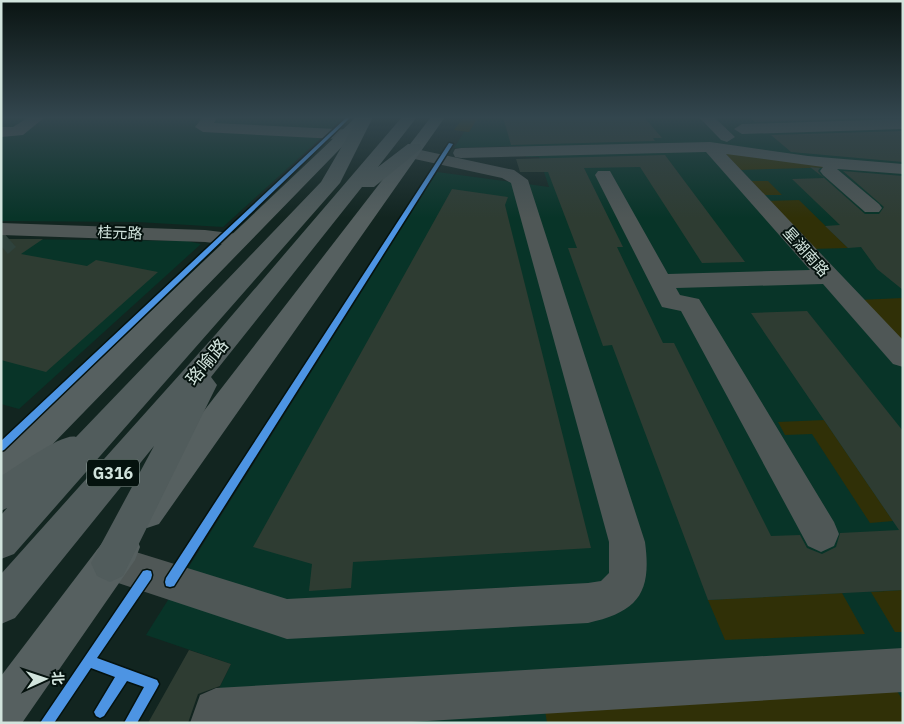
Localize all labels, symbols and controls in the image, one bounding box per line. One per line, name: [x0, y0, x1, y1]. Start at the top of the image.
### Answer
street label: 桂元路: [97, 222, 143, 243]
street label: 星湖南路: [779, 223, 834, 280]
street label: 珞喻路: [180, 334, 233, 390]
road number: G316: [87, 459, 139, 486]
north arrow: [20, 654, 70, 704]
text: 北: [49, 671, 67, 686]

